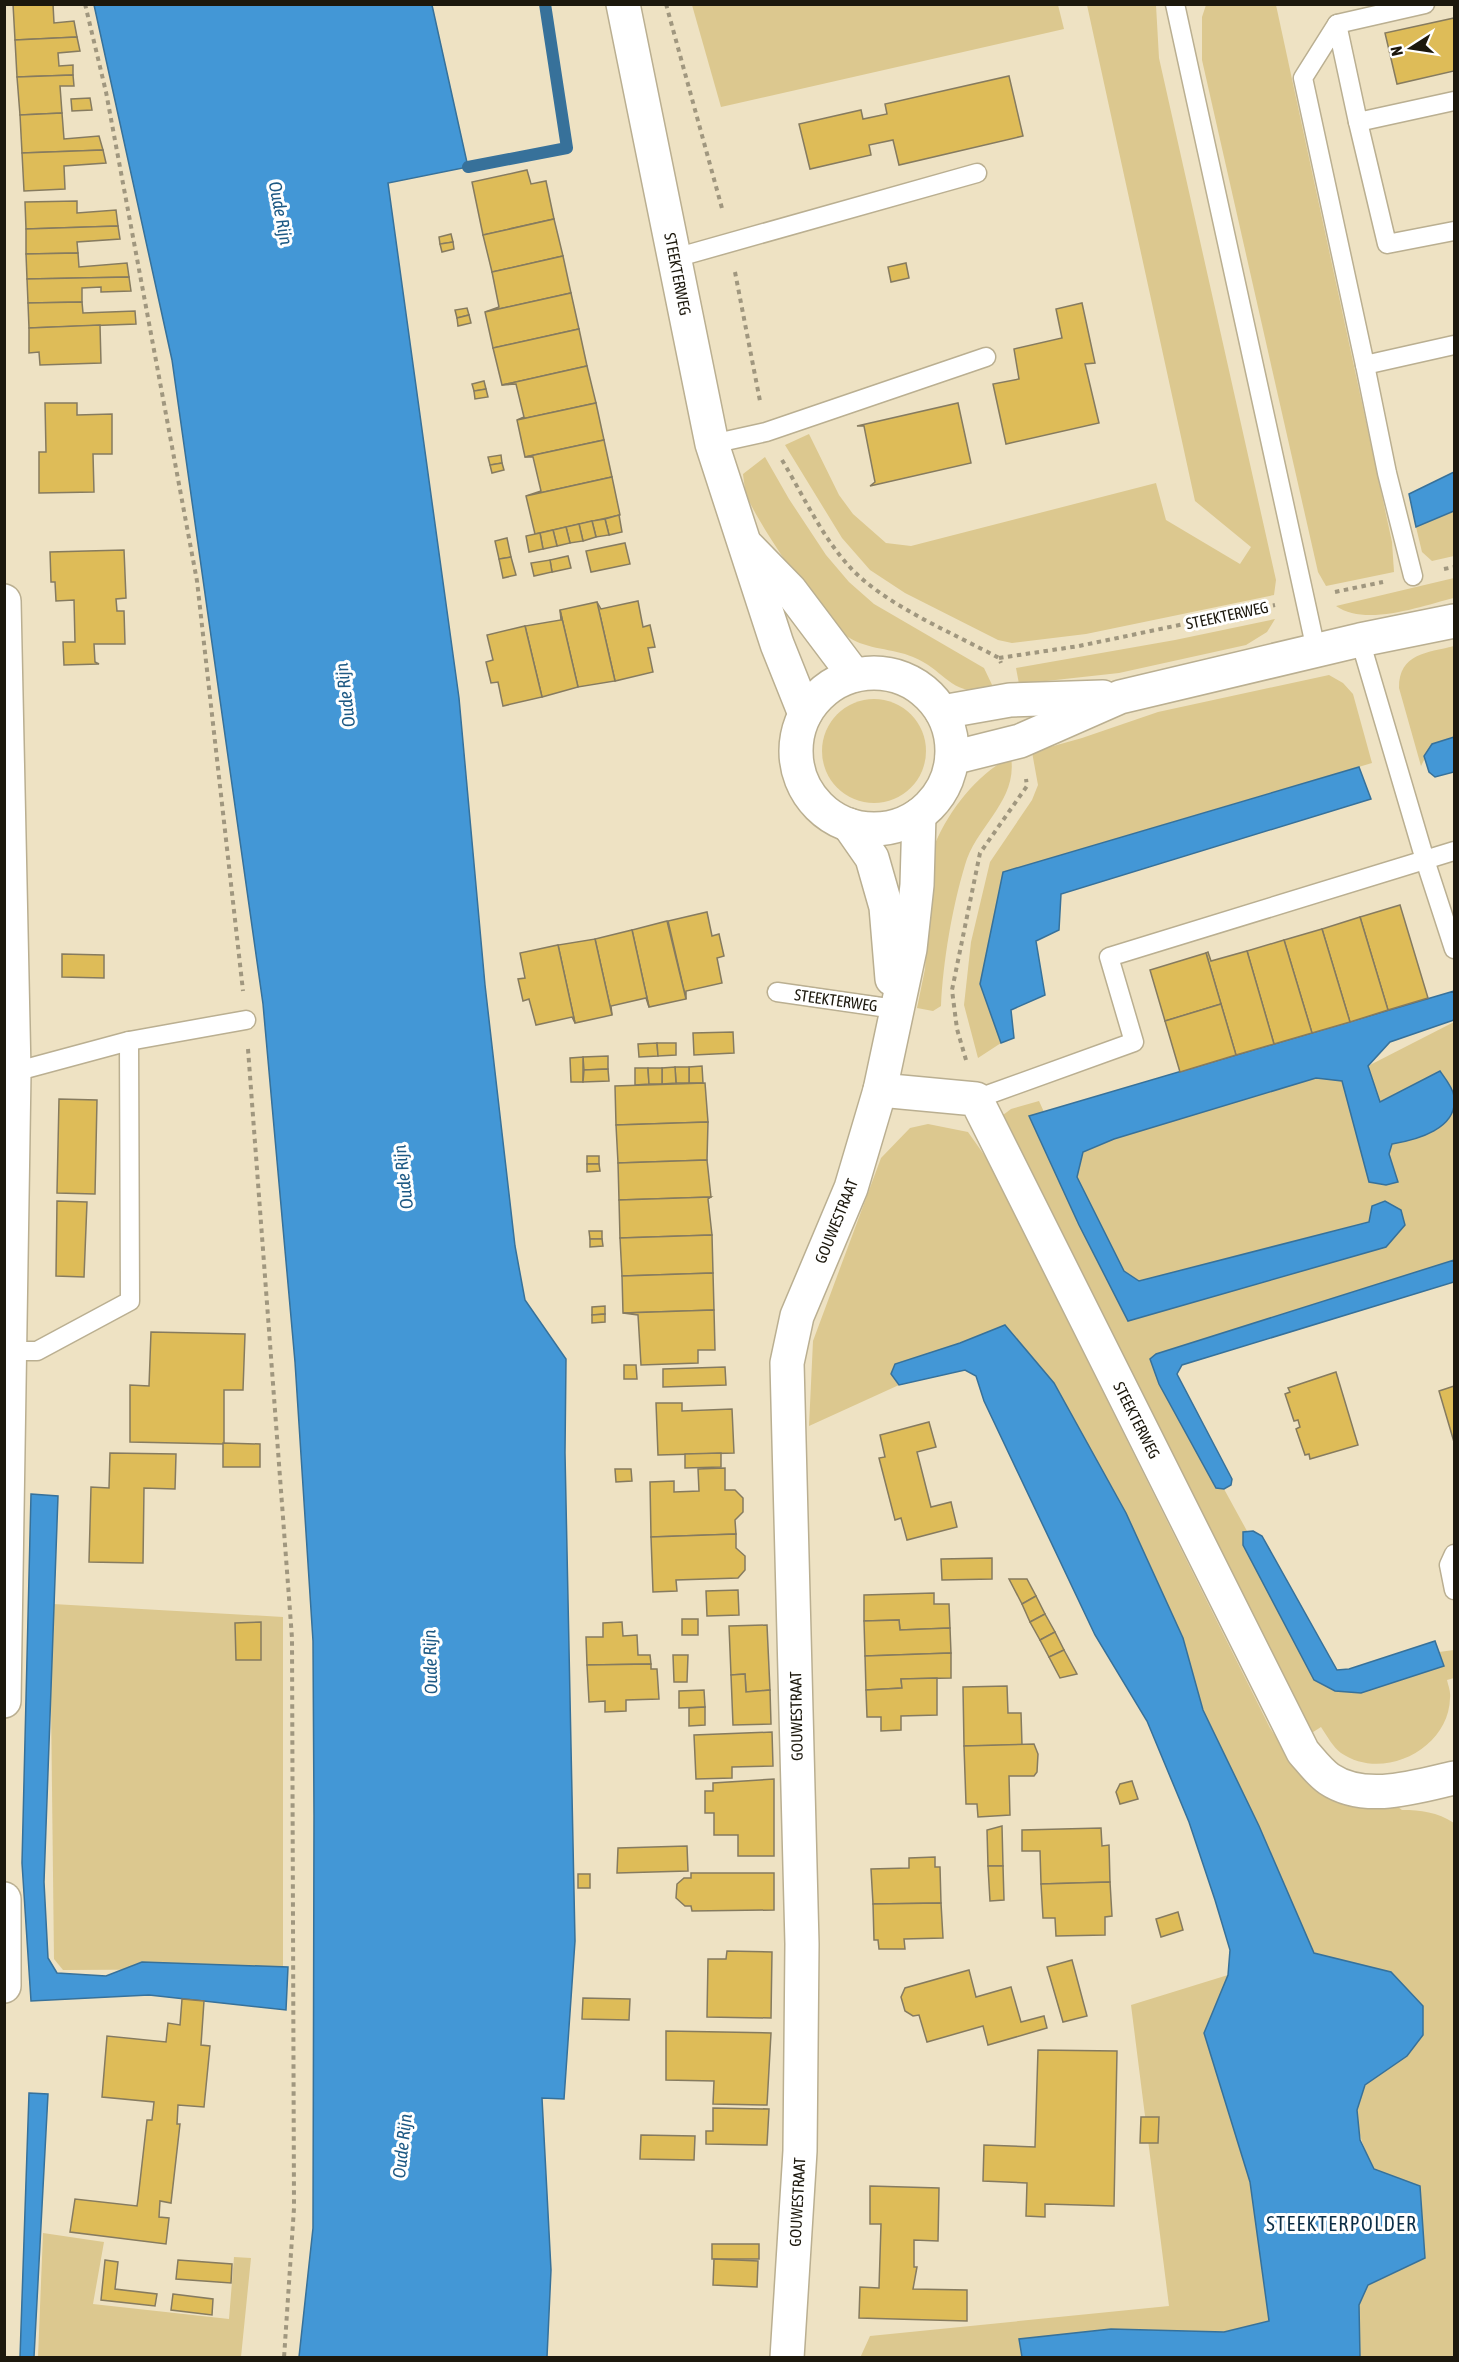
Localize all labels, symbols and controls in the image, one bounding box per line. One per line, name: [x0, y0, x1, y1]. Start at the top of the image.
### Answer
north arrow: [1381, 18, 1441, 78]
text: N: [1387, 45, 1406, 58]
water label: Oude Rijn: [265, 179, 298, 247]
street label: STEEKTERWEG: [661, 231, 695, 317]
street label: STEEKTERWEG: [1184, 597, 1270, 633]
water label: Oude Rijn: [331, 662, 359, 728]
street label: STEEKTERWEG: [793, 985, 879, 1015]
water label: Oude Rijn: [389, 1144, 417, 1210]
street label: GOUWESTRAAT: [811, 1176, 861, 1266]
street label: STEEKTERWEG: [1110, 1379, 1164, 1461]
water label: Oude Rijn: [418, 1629, 442, 1695]
street label: GOUWESTRAAT: [786, 1671, 806, 1761]
water label: Oude Rijn: [388, 2113, 416, 2179]
street label: GOUWESTRAAT: [786, 2157, 808, 2247]
district label: STEEKTERPOLDER: [1266, 2212, 1418, 2235]

